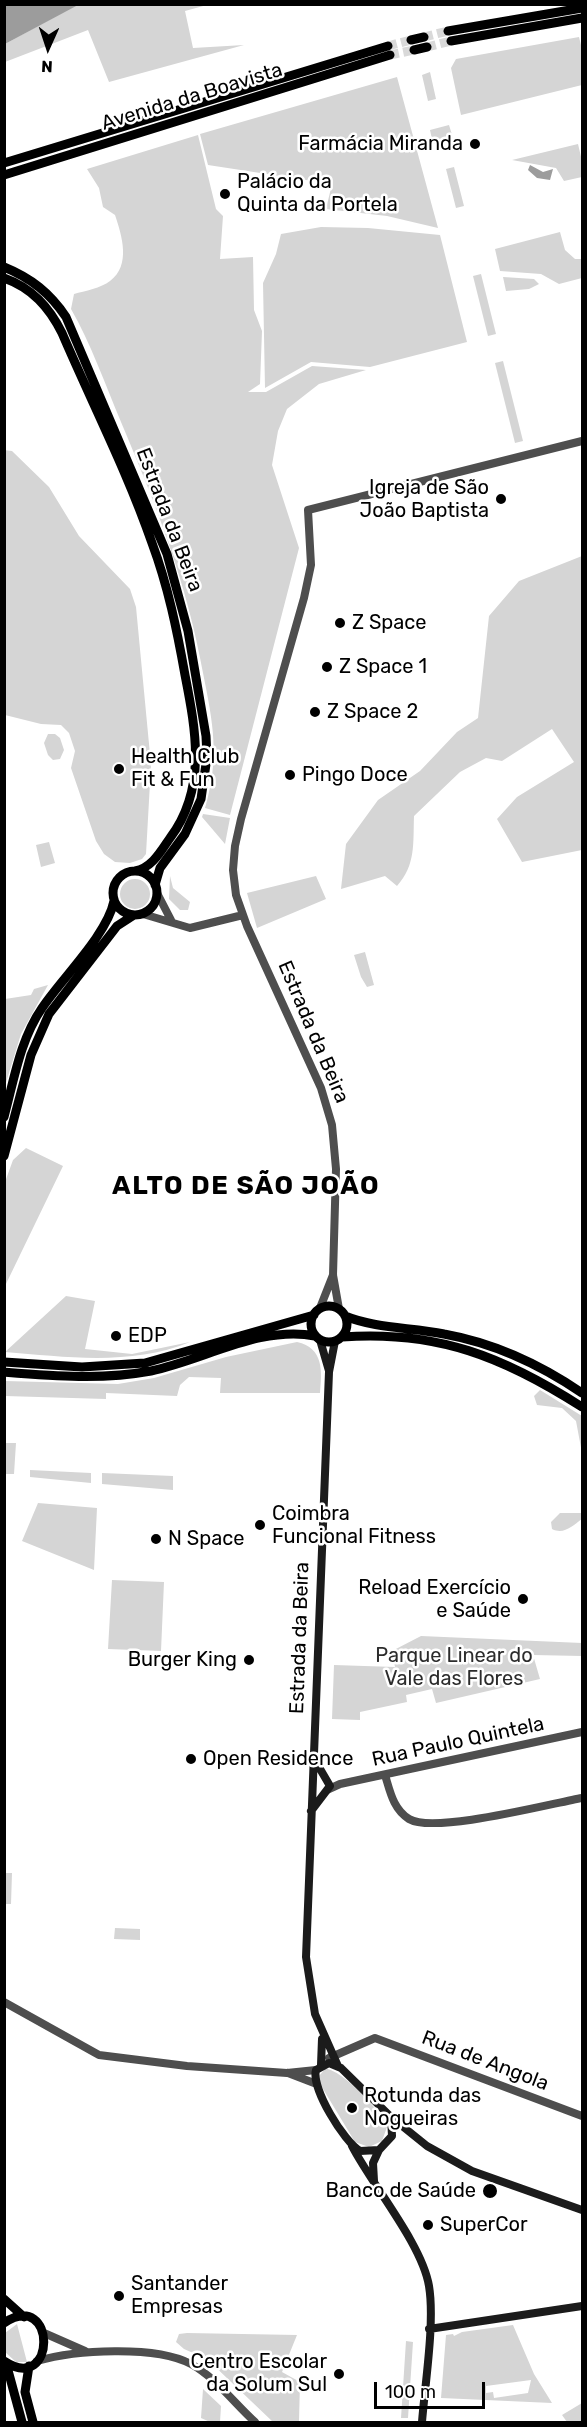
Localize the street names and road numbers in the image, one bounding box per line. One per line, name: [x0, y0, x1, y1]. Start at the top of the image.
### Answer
street label: Avenida da Boavista: [99, 58, 285, 136]
street label: Estrada da Beira: [131, 445, 207, 595]
street label: Estrada da Beira: [272, 957, 354, 1107]
street label: Estrada da Beira: [285, 1562, 315, 1714]
street label: Rua Paulo Quintela: [370, 1712, 546, 1772]
street label: Rua de Angola: [418, 2026, 552, 2096]

